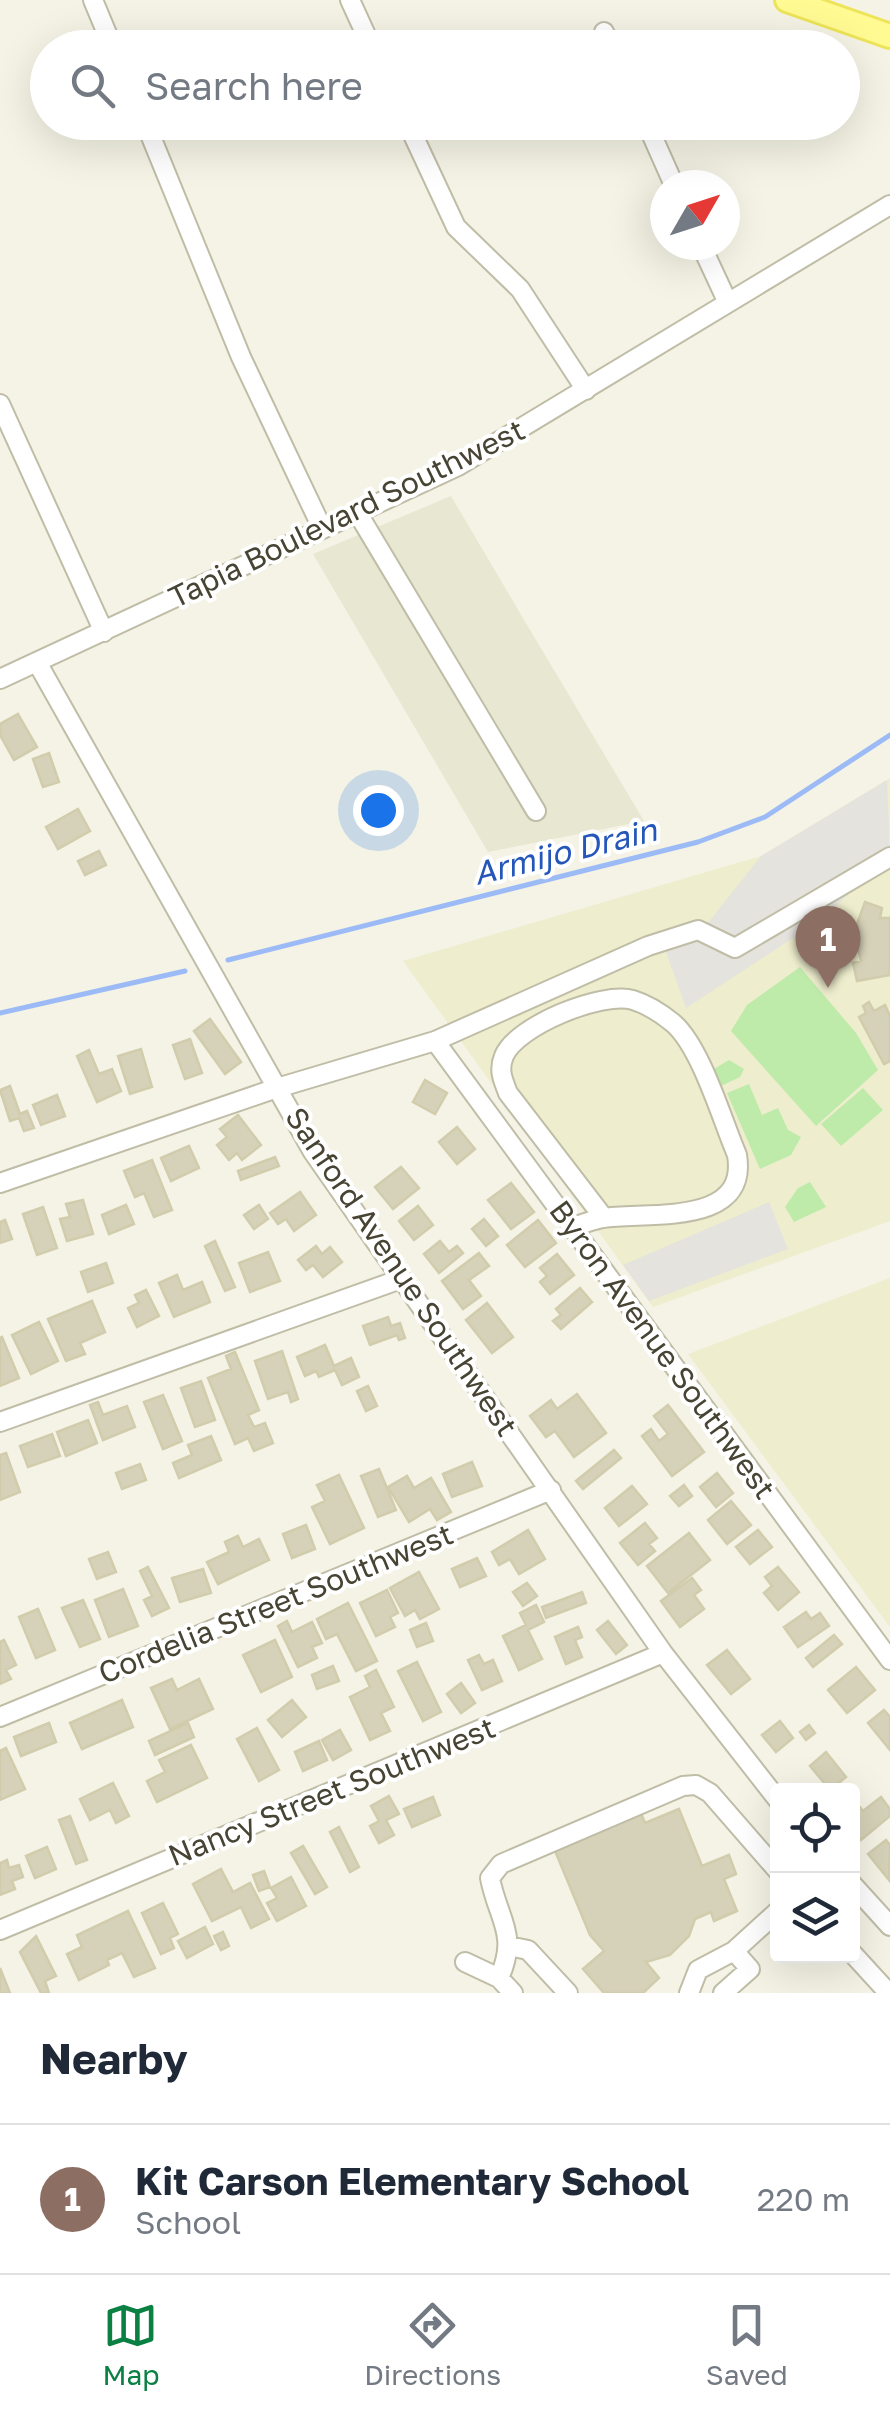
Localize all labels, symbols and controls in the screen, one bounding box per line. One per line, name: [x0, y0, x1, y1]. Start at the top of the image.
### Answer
search box: [30, 30, 860, 140]
icon: search: [65, 58, 120, 113]
text: Search here: [145, 63, 363, 108]
north arrow: [650, 170, 740, 260]
street label: Tapia Boulevard Southwest: [163, 411, 530, 615]
your location: [353, 785, 404, 836]
water label: Armijo Drain: [469, 810, 662, 892]
pin: 1: [796, 906, 860, 988]
street label: Sanford Avenue Southwest: [278, 1100, 525, 1443]
street label: Byron Avenue Southwest: [542, 1193, 783, 1506]
street label: Cordelia Street Southwest: [93, 1515, 458, 1691]
street label: Nancy Street Southwest: [163, 1709, 500, 1873]
map controls: [770, 1783, 860, 1963]
button: locate: [770, 1783, 860, 1873]
button: layers: [770, 1873, 860, 1963]
text: Nearby: [40, 2033, 188, 2083]
text: Kit Carson Elementary School: [135, 2158, 689, 2203]
text: 1: [64, 2180, 81, 2218]
text: 220 m: [757, 2180, 850, 2218]
text: School: [135, 2203, 241, 2241]
tab: Map: [102, 2298, 160, 2391]
tab: Directions: [364, 2298, 501, 2391]
tab: Saved: [706, 2298, 788, 2391]

